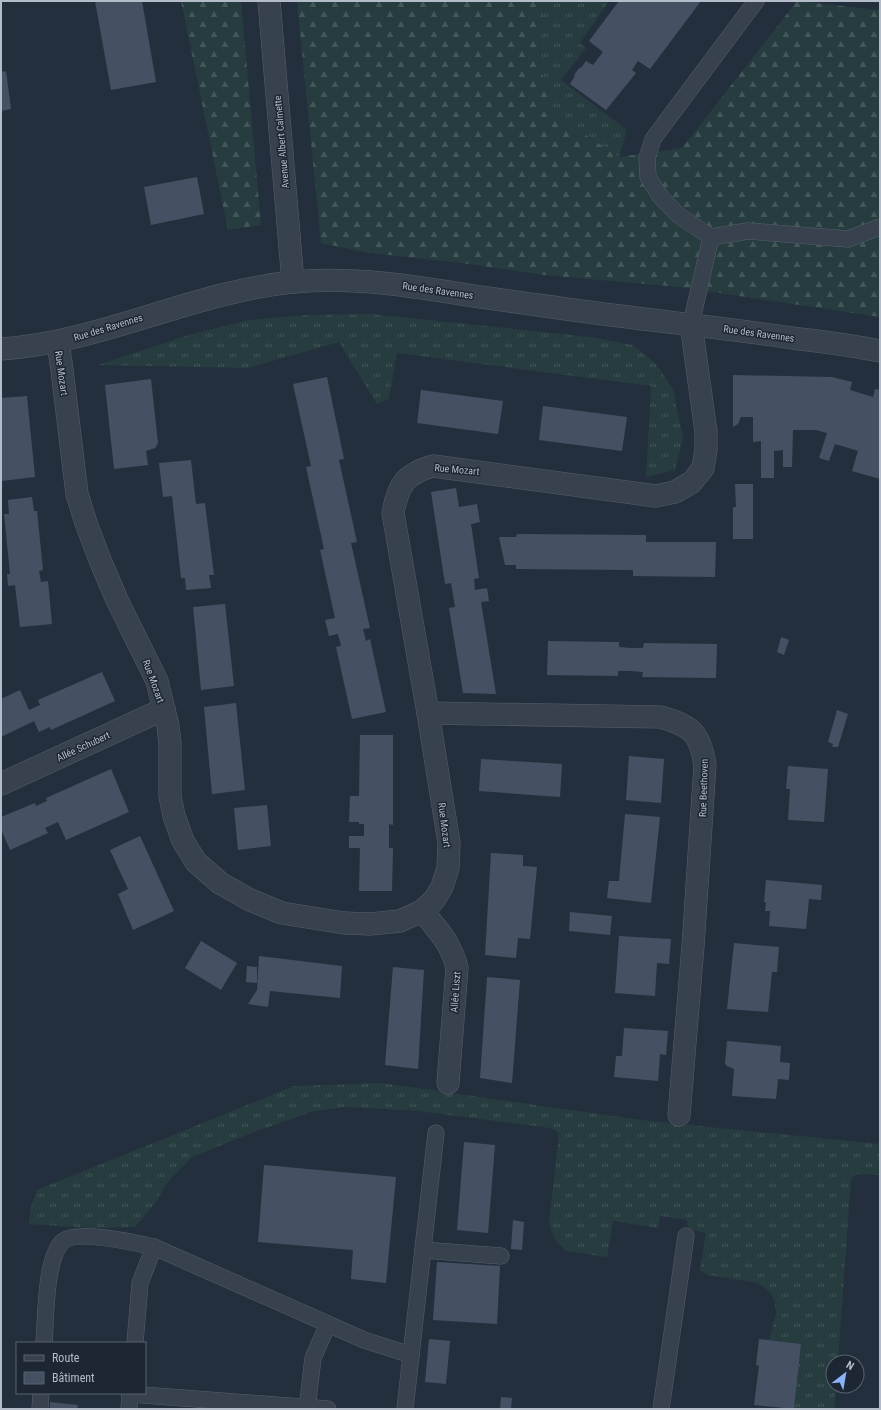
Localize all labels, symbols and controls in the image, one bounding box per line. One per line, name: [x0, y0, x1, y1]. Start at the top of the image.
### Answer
street label: Avenue Albert Calmette: [272, 95, 291, 189]
street label: Rue des Ravennes: [402, 280, 475, 301]
street label: Rue des Ravennes: [72, 312, 144, 343]
street label: Rue des Ravennes: [723, 323, 796, 344]
street label: Rue Mozart: [53, 350, 70, 396]
street label: Rue Mozart: [434, 462, 480, 477]
street label: Rue Mozart: [141, 658, 166, 704]
street label: Allée Schubert: [55, 729, 112, 764]
street label: Rue Beethoven: [697, 758, 710, 817]
street label: Rue Mozart: [436, 802, 453, 848]
street label: Allée Liszt: [449, 971, 462, 1013]
legend: [16, 1342, 146, 1394]
text: Route: [52, 1351, 80, 1365]
north arrow: [825, 1354, 865, 1394]
text: N: [844, 1359, 856, 1373]
text: Bâtiment: [52, 1371, 95, 1385]

